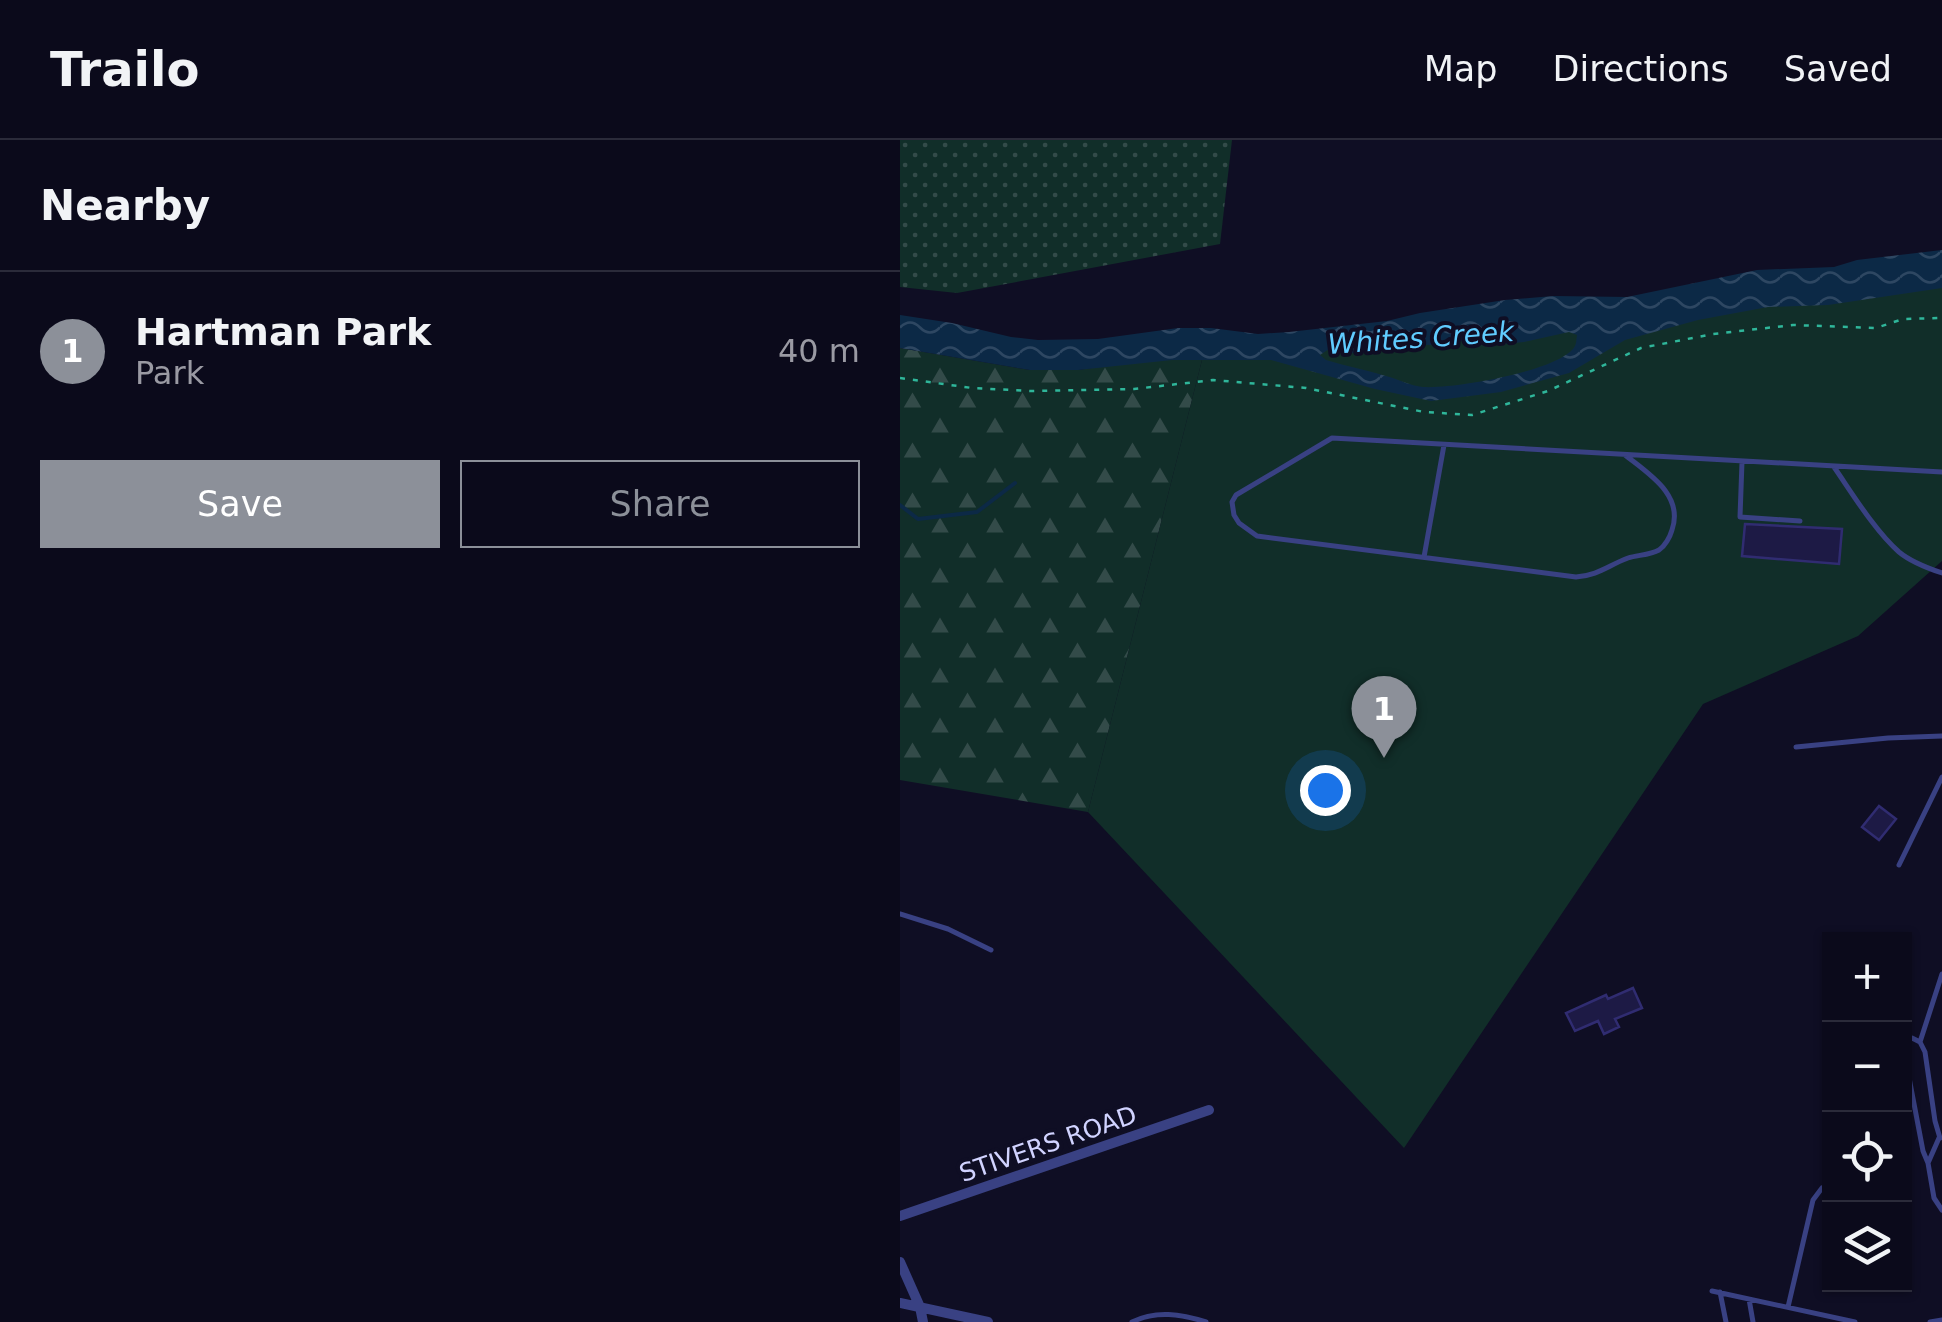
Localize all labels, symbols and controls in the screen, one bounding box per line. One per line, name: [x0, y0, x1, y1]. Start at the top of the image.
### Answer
text: Trailo: [50, 41, 199, 97]
text: Map: [1424, 49, 1498, 89]
text: Directions: [1553, 49, 1729, 89]
text: Saved: [1784, 49, 1892, 89]
text: Nearby: [40, 181, 210, 230]
text: Hartman Park: [135, 310, 431, 354]
water label: Whites Creek: [1327, 315, 1517, 361]
text: 1: [61, 332, 84, 370]
text: 40 m: [778, 332, 860, 370]
text: Park: [135, 354, 204, 392]
button: Save: [40, 460, 440, 548]
button: Share: [460, 460, 860, 548]
pin: 1: [1352, 676, 1416, 758]
your location: [1300, 765, 1351, 816]
map controls: [1822, 932, 1912, 1292]
button: +: [1822, 932, 1912, 1022]
button: −: [1822, 1022, 1912, 1112]
street label: STIVERS ROAD: [956, 1100, 1140, 1188]
button: locate: [1822, 1112, 1912, 1202]
button: layers: [1822, 1202, 1912, 1292]

